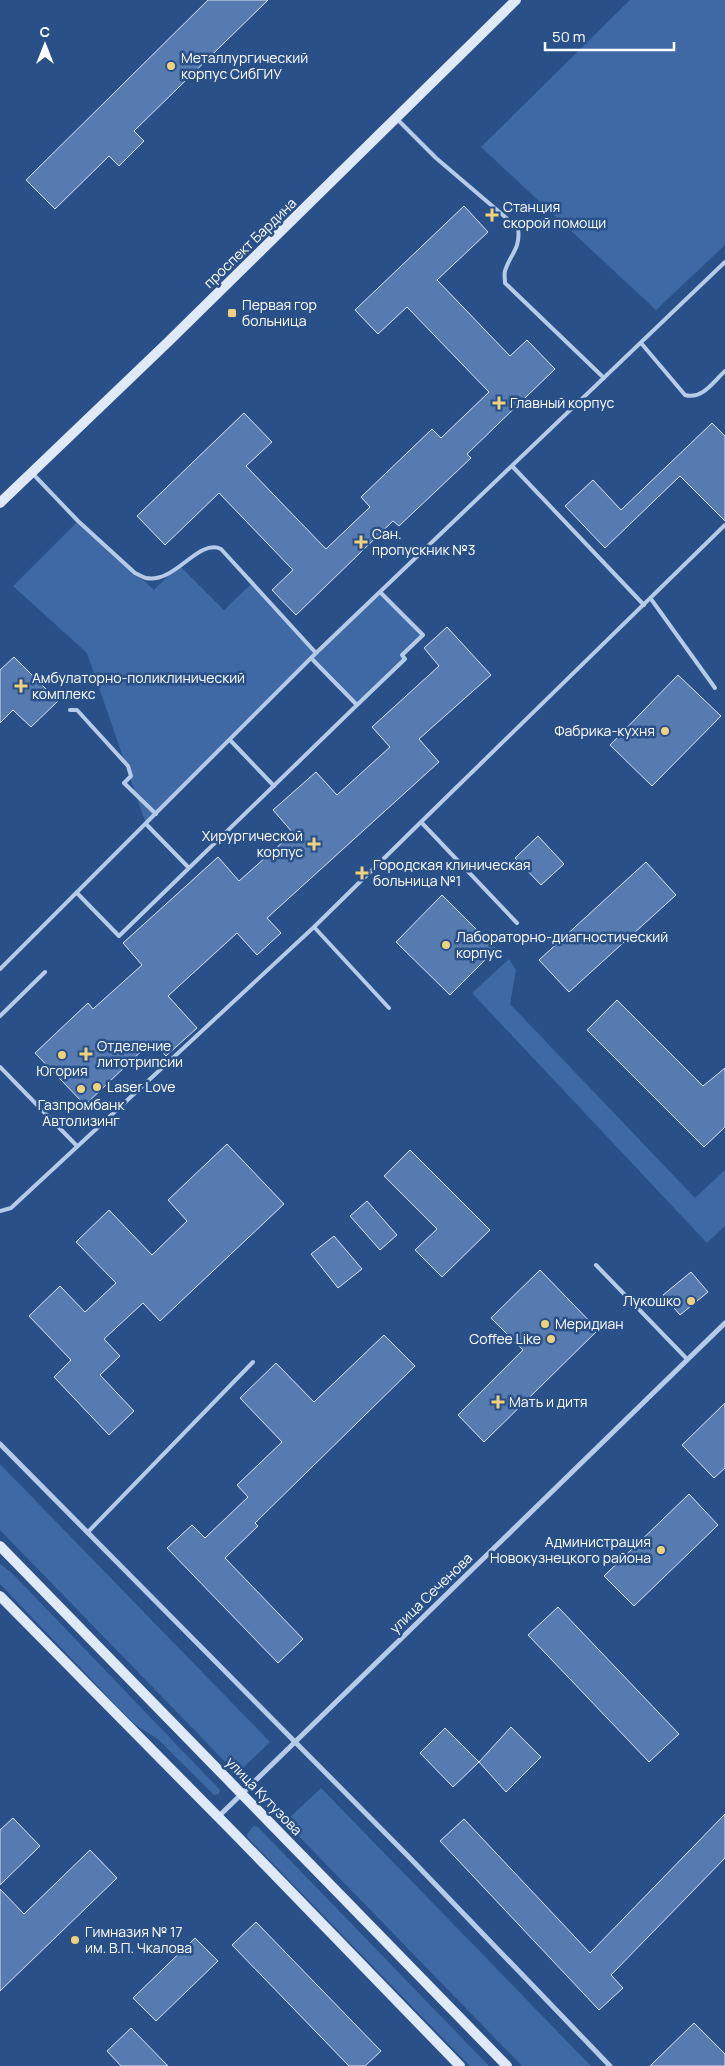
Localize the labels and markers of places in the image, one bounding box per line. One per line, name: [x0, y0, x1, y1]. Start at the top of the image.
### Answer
place label: Металлургический корпус СибГИУ: [181, 48, 308, 83]
marker: Металлургический корпус СибГИУ: [165, 60, 177, 72]
place label: Станция скорой помощи: [503, 197, 606, 232]
marker: Станция скорой помощи: [485, 208, 499, 222]
place label: Первая гор больница: [242, 295, 317, 330]
marker: Первая гор больница: [226, 307, 238, 319]
place label: Главный корпус: [510, 393, 614, 412]
marker: Главный корпус: [492, 396, 506, 410]
place label: Сан. пропускник №3: [372, 524, 476, 559]
marker: Сан. пропускник №3: [354, 535, 368, 549]
place label: Амбулаторно-поликлинический комплекс: [32, 668, 245, 703]
marker: Амбулаторно-поликлинический комплекс: [14, 679, 28, 693]
place label: Фабрика-кухня: [555, 721, 655, 740]
marker: Фабрика-кухня: [659, 725, 671, 737]
place label: Хирургической корпус: [202, 826, 303, 861]
marker: Хирургической корпус: [307, 837, 321, 851]
place label: Городская клиническая больница №1: [373, 855, 531, 890]
marker: Городская клиническая больница №1: [355, 866, 369, 880]
place label: Лабораторно-диагностический корпус: [456, 927, 668, 962]
marker: Лабораторно-диагностический корпус: [440, 939, 452, 951]
place label: Отделение литотрипсии: [97, 1036, 183, 1071]
marker: Отделение литотрипсии: [79, 1047, 93, 1061]
marker: Югория: [56, 1049, 68, 1061]
place label: Югория: [36, 1061, 88, 1080]
place label: Laser Love: [107, 1077, 175, 1096]
marker: Laser Love: [91, 1081, 103, 1093]
marker: Газпромбанк Автолизинг: [75, 1083, 87, 1095]
place label: Газпромбанк Автолизинг: [38, 1095, 125, 1130]
place label: Лукошко: [623, 1291, 681, 1310]
marker: Лукошко: [685, 1295, 697, 1307]
place label: Меридиан: [555, 1314, 624, 1333]
marker: Меридиан: [539, 1318, 551, 1330]
place label: Coffee Like: [469, 1329, 541, 1348]
marker: Coffee Like: [545, 1333, 557, 1345]
place label: Мать и дитя: [509, 1392, 588, 1411]
marker: Мать и дитя: [491, 1395, 505, 1409]
place label: Администрация Новокузнецкого района: [490, 1532, 651, 1567]
marker: Администрация Новокузнецкого района: [655, 1544, 667, 1556]
place label: Гимназия № 17 им. В.П. Чкалова: [85, 1922, 192, 1957]
marker: Гимназия № 17 им. В.П. Чкалова: [69, 1934, 81, 1946]

